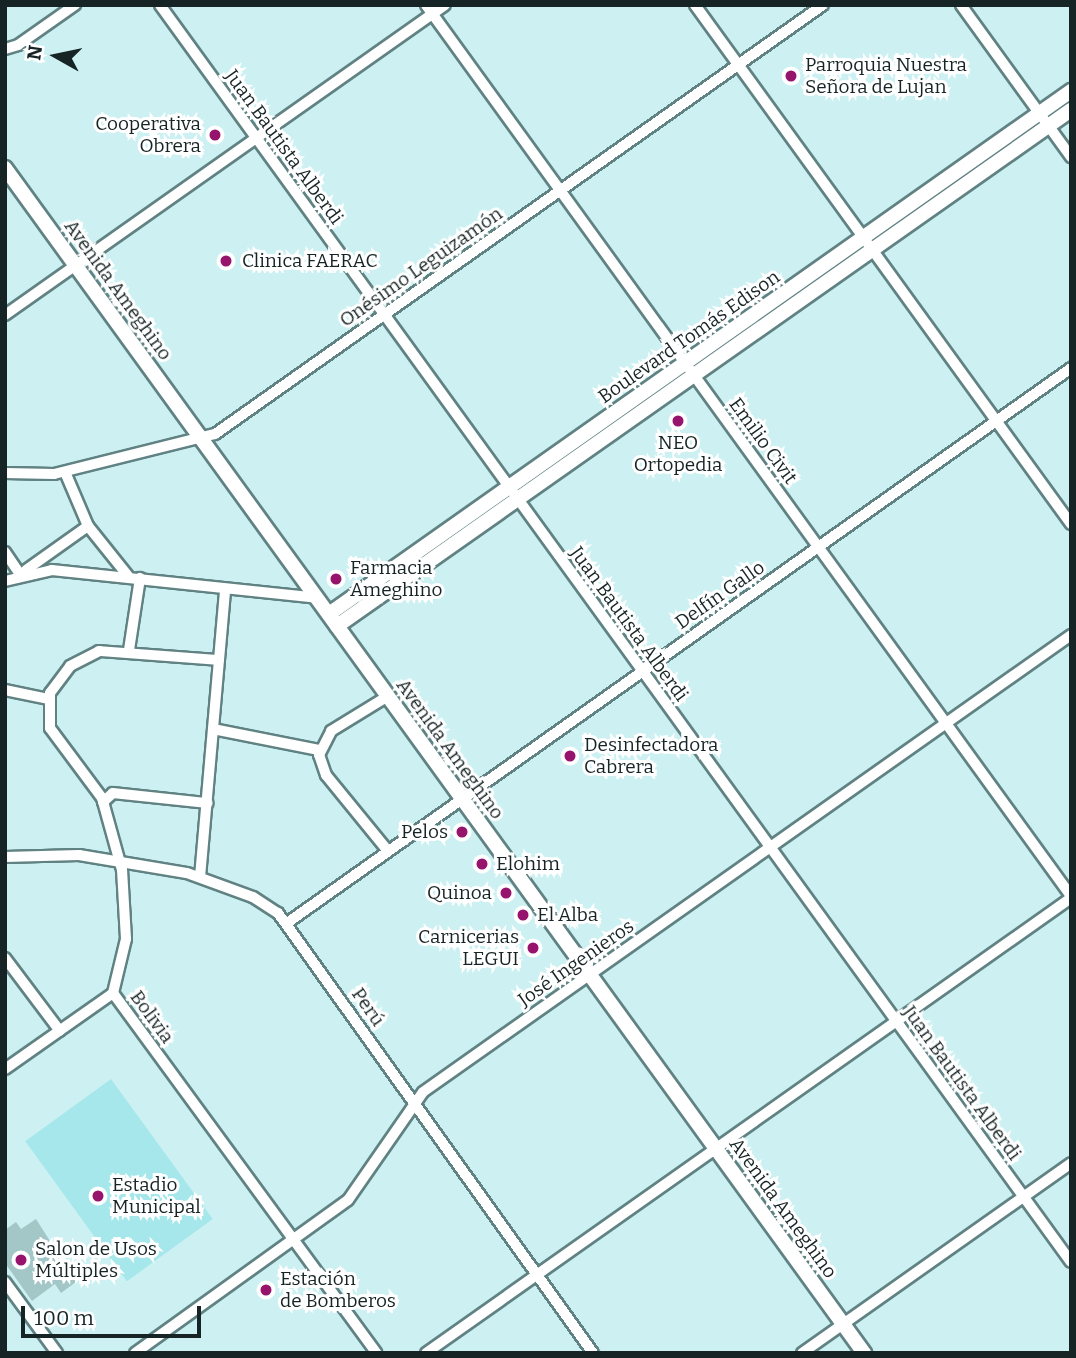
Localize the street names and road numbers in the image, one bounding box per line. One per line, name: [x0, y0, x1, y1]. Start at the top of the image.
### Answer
street label: Juan Bautista Alberdi: [220, 65, 348, 229]
street label: Onésimo Leguizamón: [335, 202, 507, 332]
street label: Avenida Ameghino: [59, 215, 177, 365]
street label: Boulevard Tomás Edison: [594, 266, 784, 408]
street label: Emilio Civit: [724, 394, 802, 488]
street label: Juan Bautista Alberdi: [565, 542, 693, 706]
street label: Delfín Gallo: [671, 556, 769, 634]
street label: Avenida Ameghino: [391, 674, 509, 824]
street label: José Ingenieros: [514, 915, 638, 1011]
street label: Perú: [347, 983, 389, 1031]
street label: Bolivia: [125, 986, 179, 1048]
street label: Juan Bautista Alberdi: [898, 1001, 1026, 1165]
street label: Avenida Ameghino: [724, 1133, 842, 1283]

